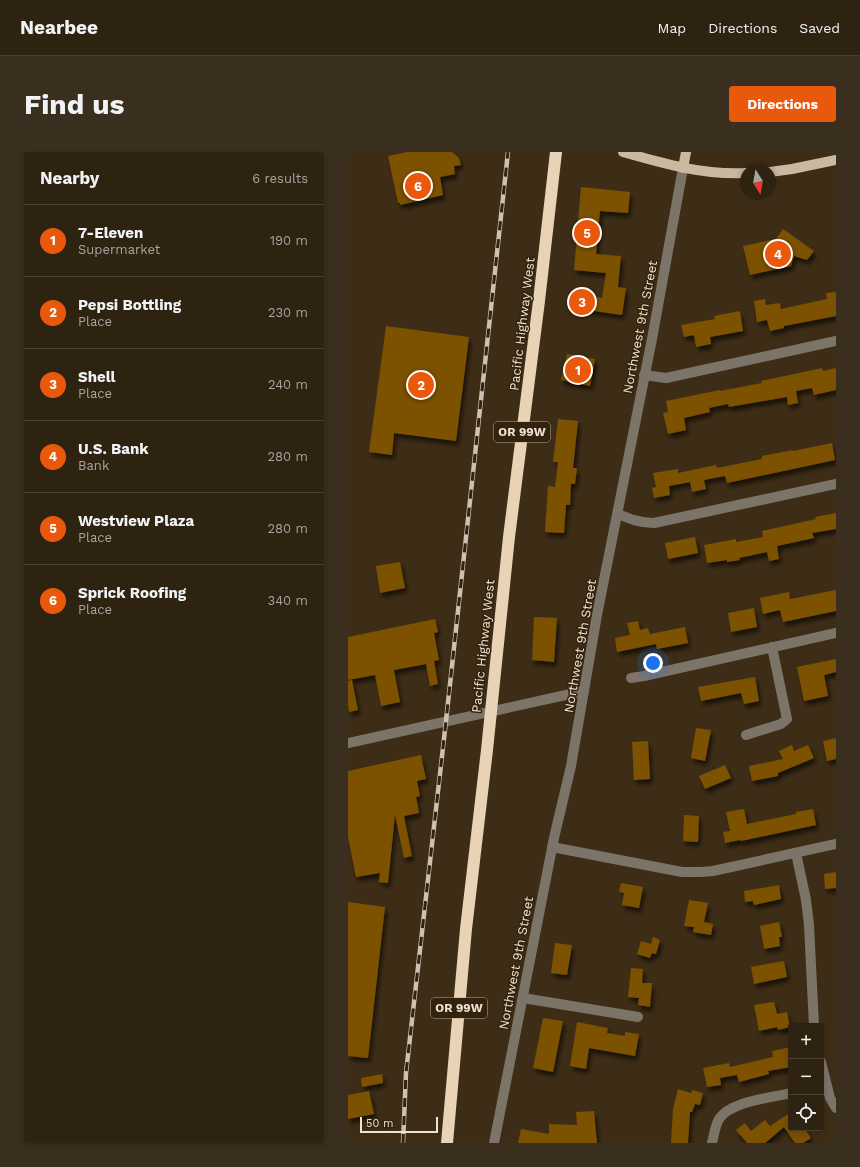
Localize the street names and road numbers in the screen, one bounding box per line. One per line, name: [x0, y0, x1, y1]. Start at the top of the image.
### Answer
street label: Pacific Highway West: [506, 256, 538, 392]
street label: Northwest 9th Street: [620, 259, 660, 395]
road number: OR 99W: [494, 422, 550, 442]
street label: Northwest 9th Street: [561, 577, 599, 714]
street label: Pacific Highway West: [469, 578, 498, 714]
street label: Northwest 9th Street: [496, 895, 536, 1031]
road number: OR 99W: [431, 998, 487, 1018]

